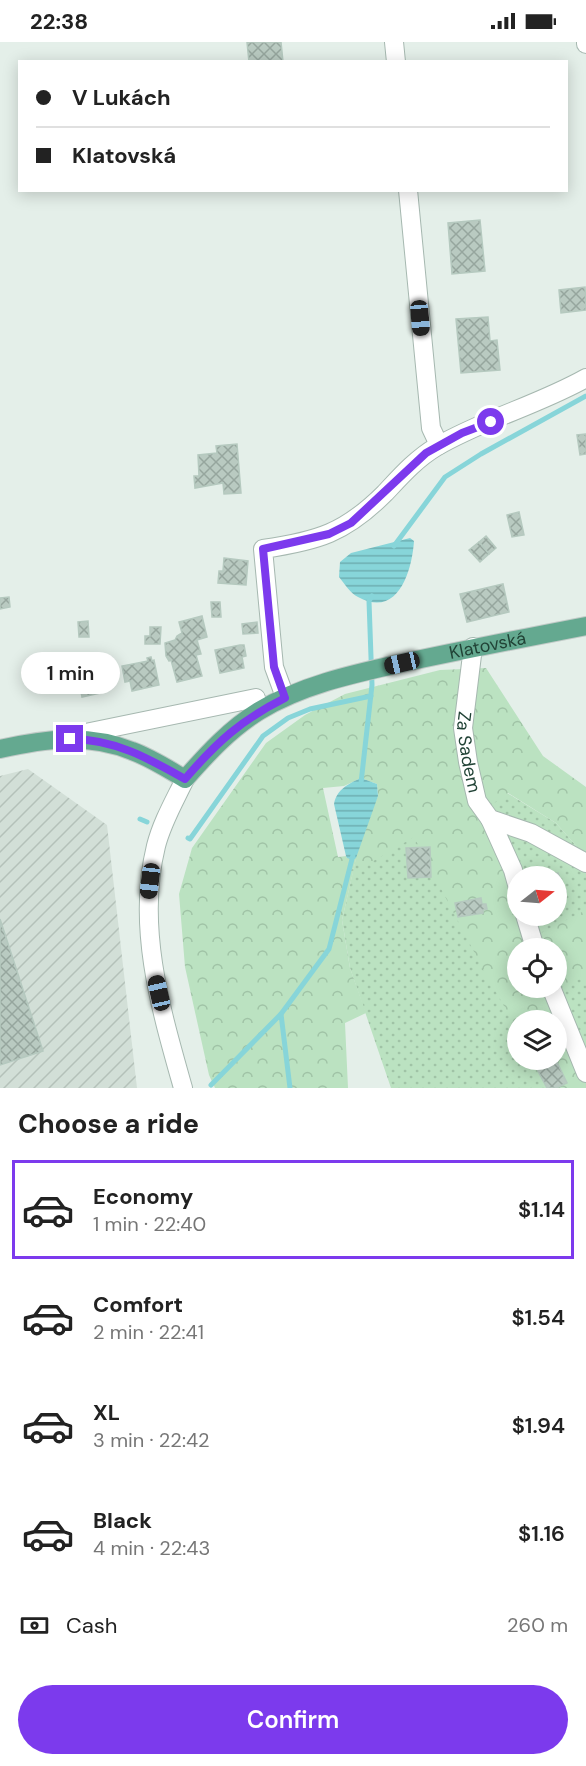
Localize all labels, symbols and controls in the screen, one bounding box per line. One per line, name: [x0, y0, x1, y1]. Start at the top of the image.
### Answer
text: 22:38: [30, 7, 88, 36]
text: V Lukách: [72, 83, 171, 112]
text: Klatovská: [72, 141, 176, 170]
car: [409, 299, 431, 337]
route start: [477, 408, 504, 435]
street label: Klatovská: [447, 626, 528, 665]
car: [382, 650, 422, 676]
callout: 1 min: [20, 652, 119, 694]
text: 1 min: [47, 660, 94, 686]
street label: Za Sadem: [451, 710, 487, 795]
route end: [56, 725, 83, 752]
car: [139, 862, 161, 900]
north arrow: [507, 866, 567, 926]
map controls: [507, 866, 567, 1070]
button: locate: [507, 938, 567, 998]
car: [146, 973, 172, 1013]
button: layers: [507, 1010, 567, 1070]
text: Choose a ride: [18, 1106, 199, 1141]
text: Economy: [93, 1182, 193, 1211]
icon: car: [21, 1183, 75, 1237]
text: $1.14: [518, 1195, 565, 1224]
text: 1 min · 22:40: [93, 1211, 206, 1237]
text: Comfort: [93, 1290, 183, 1319]
icon: car: [21, 1291, 75, 1345]
text: $1.54: [511, 1303, 565, 1332]
text: 2 min · 22:41: [93, 1319, 204, 1345]
text: XL: [93, 1398, 120, 1427]
icon: car: [21, 1399, 75, 1453]
text: $1.94: [512, 1411, 565, 1440]
text: 3 min · 22:42: [93, 1427, 210, 1453]
text: Black: [93, 1506, 152, 1535]
icon: car: [21, 1507, 75, 1561]
text: $1.16: [518, 1519, 565, 1548]
text: 4 min · 22:43: [93, 1535, 210, 1561]
icon: cash: [18, 1609, 51, 1642]
text: Cash: [66, 1611, 117, 1640]
text: 260 m: [507, 1612, 568, 1638]
button: Confirm: [18, 1685, 568, 1754]

